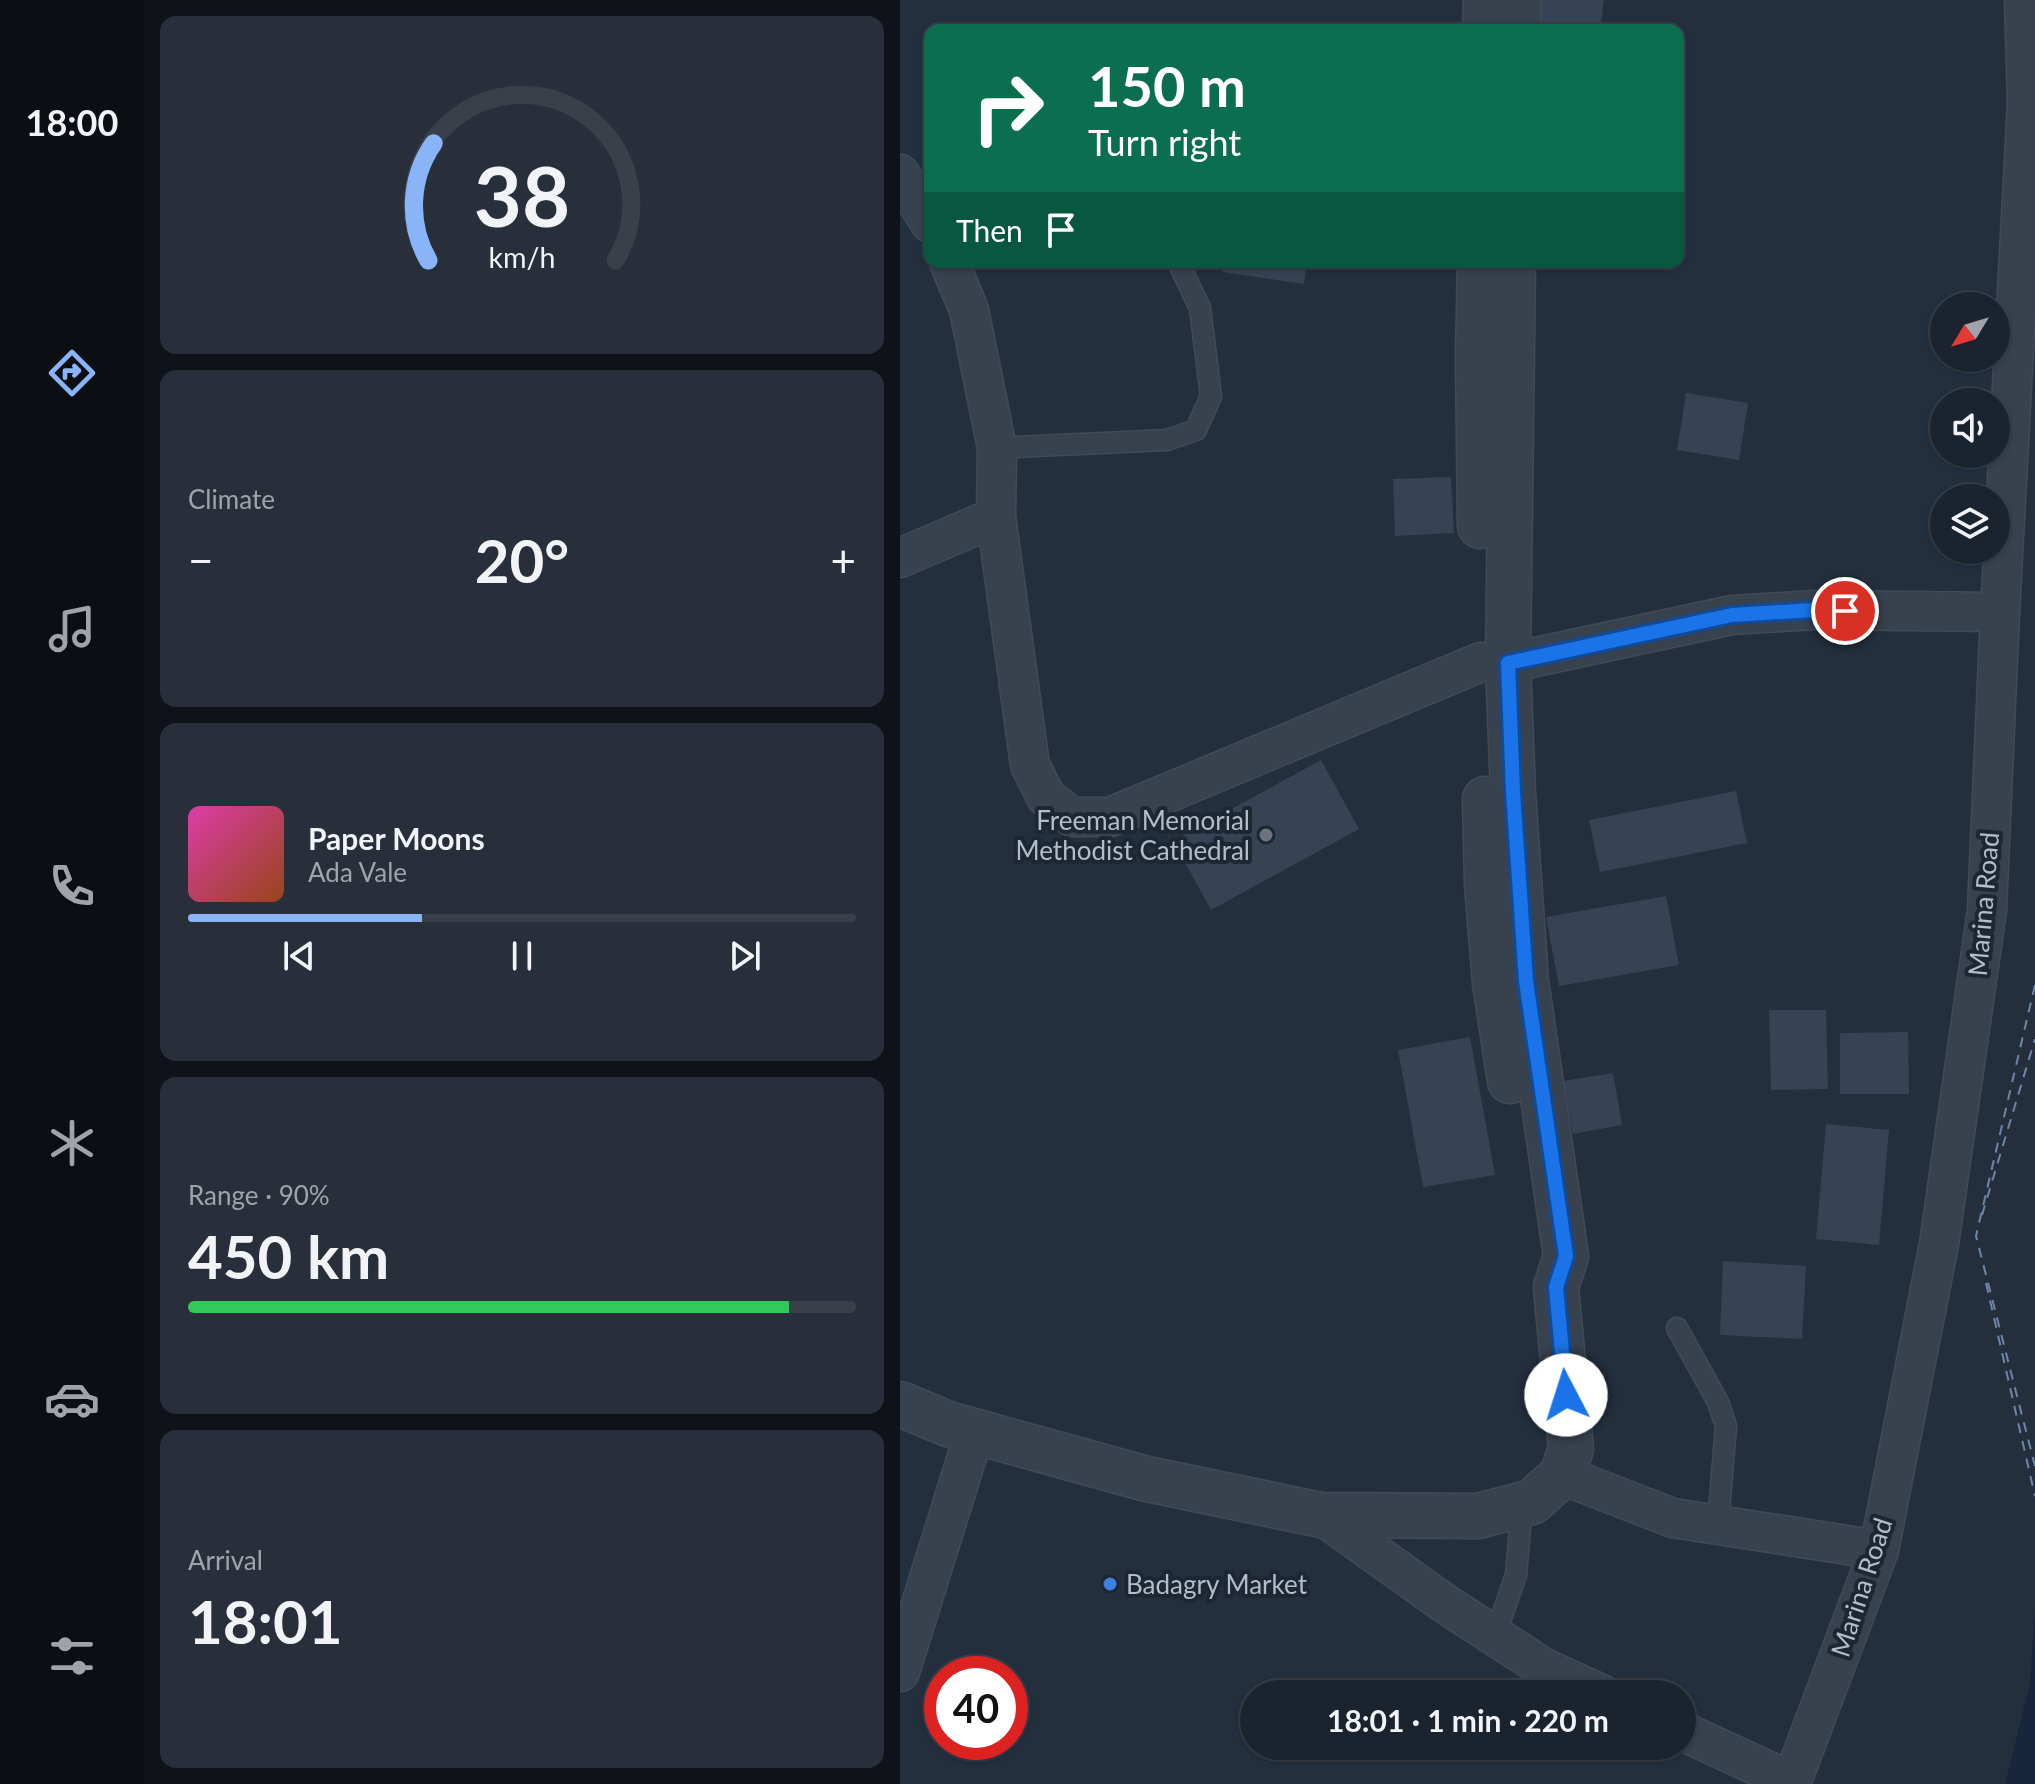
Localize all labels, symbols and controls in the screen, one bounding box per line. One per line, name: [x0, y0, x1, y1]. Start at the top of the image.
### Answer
text: 150 m: [1088, 52, 1246, 119]
icon: right: [956, 56, 1060, 160]
text: 18:00: [26, 100, 118, 144]
text: Turn right: [1088, 120, 1241, 164]
text: 38: [474, 144, 570, 244]
icon: arrive: [1039, 208, 1083, 252]
text: Then: [956, 212, 1023, 248]
text: km/h: [489, 240, 555, 274]
north arrow: [1930, 292, 2010, 372]
map controls: [1930, 292, 2010, 564]
icon: directions: [44, 345, 100, 401]
button: sound: [1930, 388, 2010, 468]
text: Climate: [188, 483, 275, 515]
button: layers: [1930, 484, 2010, 564]
text: 20°: [475, 524, 569, 596]
text: −: [188, 534, 214, 586]
text: +: [830, 534, 856, 586]
pin: [1811, 577, 1879, 645]
icon: arrive: [1823, 589, 1867, 633]
icon: music: [44, 601, 100, 657]
place label: Freeman Memorial Methodist Cathedral: [1015, 804, 1250, 866]
text: Paper Moons: [308, 820, 485, 856]
marker: Freeman Memorial Methodist Cathedral: [1257, 826, 1275, 844]
street label: Marina Road: [1961, 831, 2005, 977]
text: Ada Vale: [308, 856, 407, 888]
icon: phone: [44, 858, 100, 914]
icon: previous: [277, 934, 321, 978]
icon: pause: [500, 934, 544, 978]
icon: next: [723, 934, 767, 978]
icon: climate: [44, 1115, 100, 1171]
text: Range · 90%: [188, 1179, 330, 1211]
text: 450 km: [188, 1220, 389, 1292]
position arrow: [1524, 1353, 1608, 1437]
icon: car: [44, 1371, 100, 1427]
street label: Marina Road: [1824, 1514, 1898, 1660]
text: Arrival: [188, 1544, 263, 1576]
place label: Badagry Market: [1126, 1568, 1308, 1600]
marker: Badagry Market: [1101, 1575, 1119, 1593]
text: 18:01: [188, 1585, 343, 1657]
icon: filters: [44, 1628, 100, 1684]
speed limit sign: 40: [924, 1656, 1028, 1760]
text: 18:01 · 1 min · 220 m: [1327, 1702, 1609, 1738]

